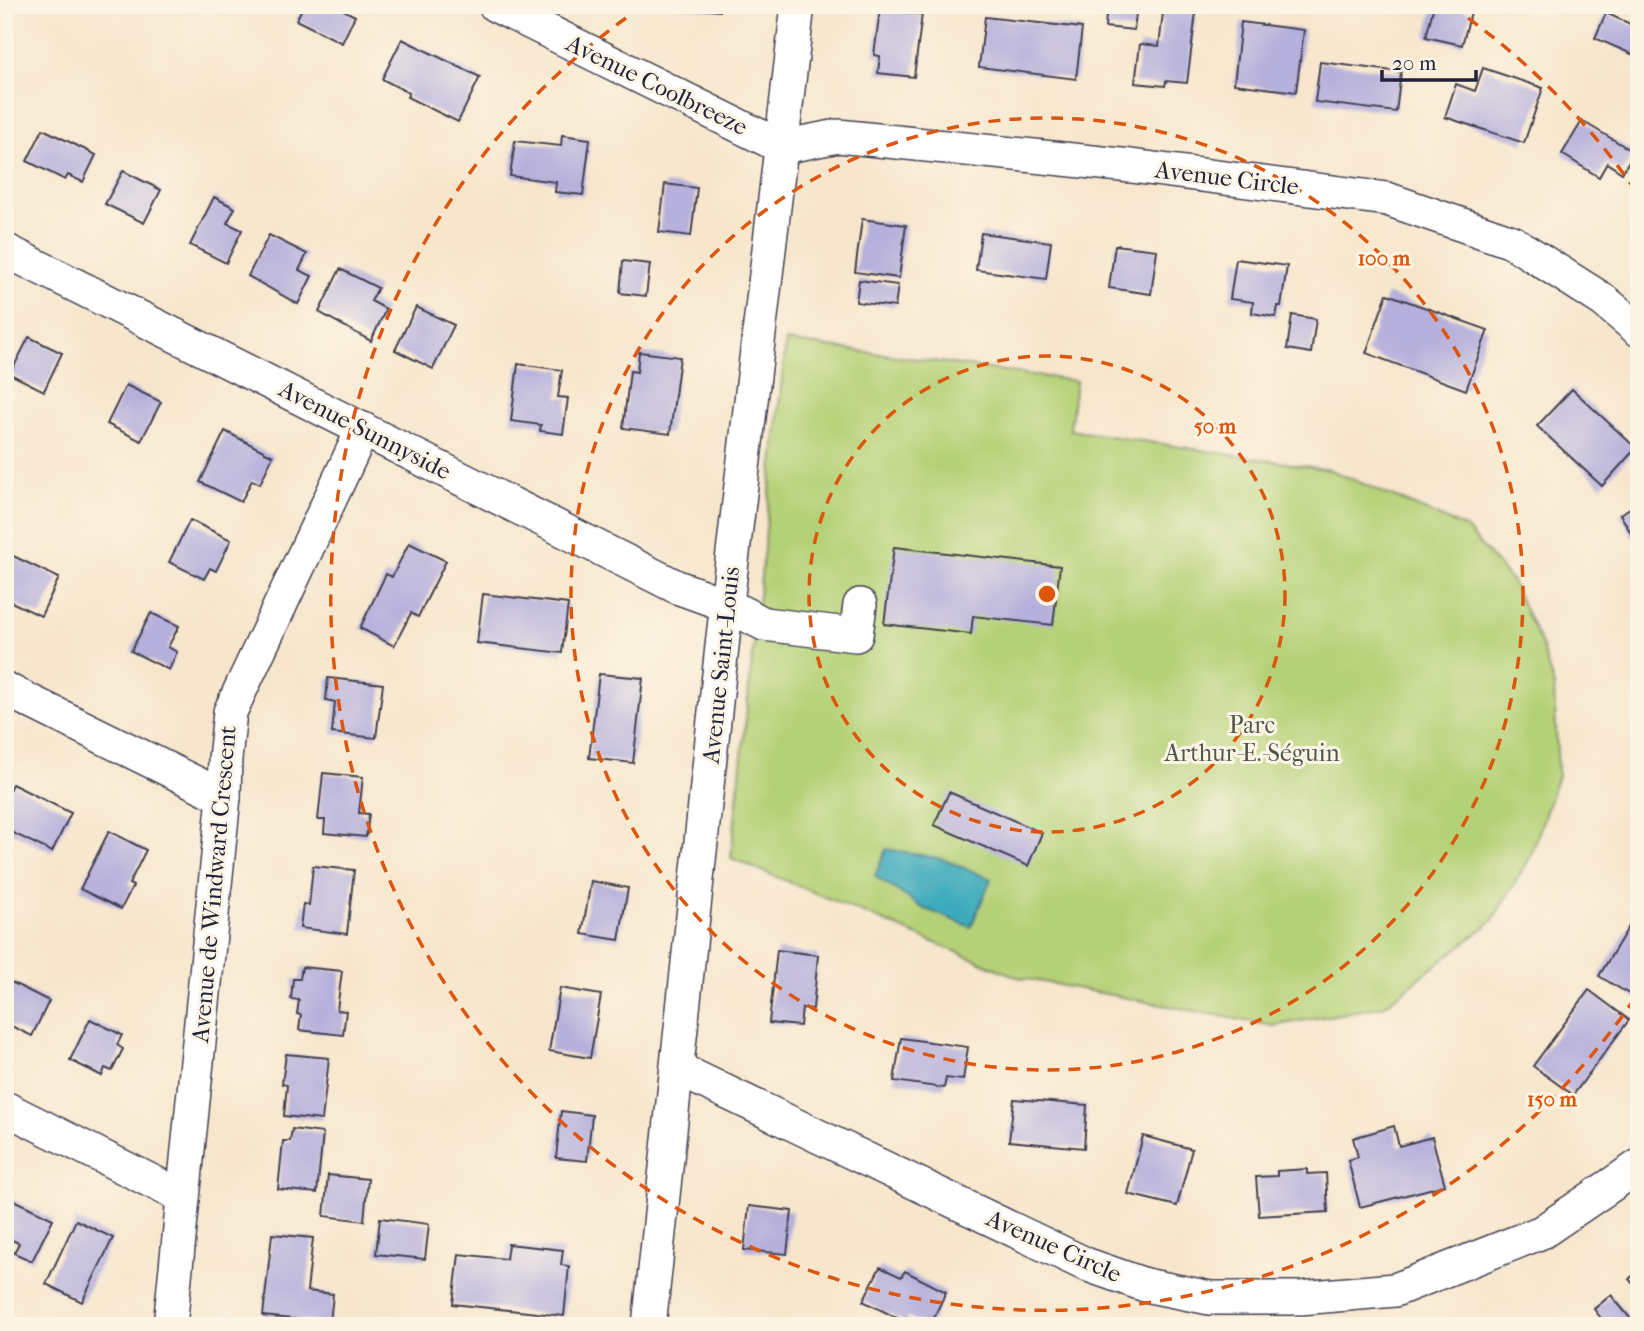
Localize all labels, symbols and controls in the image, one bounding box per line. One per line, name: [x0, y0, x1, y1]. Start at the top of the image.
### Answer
street label: Avenue Coolbreeze: [561, 29, 752, 141]
scale bar: [1382, 38, 1476, 82]
text: 20 m: [1392, 51, 1437, 75]
street label: Avenue Circle: [1153, 155, 1301, 201]
text: 100 m: [1358, 246, 1411, 270]
street label: Avenue Sunnyside: [274, 374, 456, 485]
text: 50 m: [1194, 414, 1237, 438]
street label: Avenue Saint-Louis: [697, 565, 745, 766]
centre of rings: [1035, 582, 1059, 606]
park label: Parc Arthur-E.-Séguin: [1163, 711, 1340, 767]
street label: Avenue de Windward Crescent: [186, 724, 242, 1045]
text: 150 m: [1527, 1087, 1578, 1111]
street label: Avenue Circle: [981, 1203, 1126, 1288]

